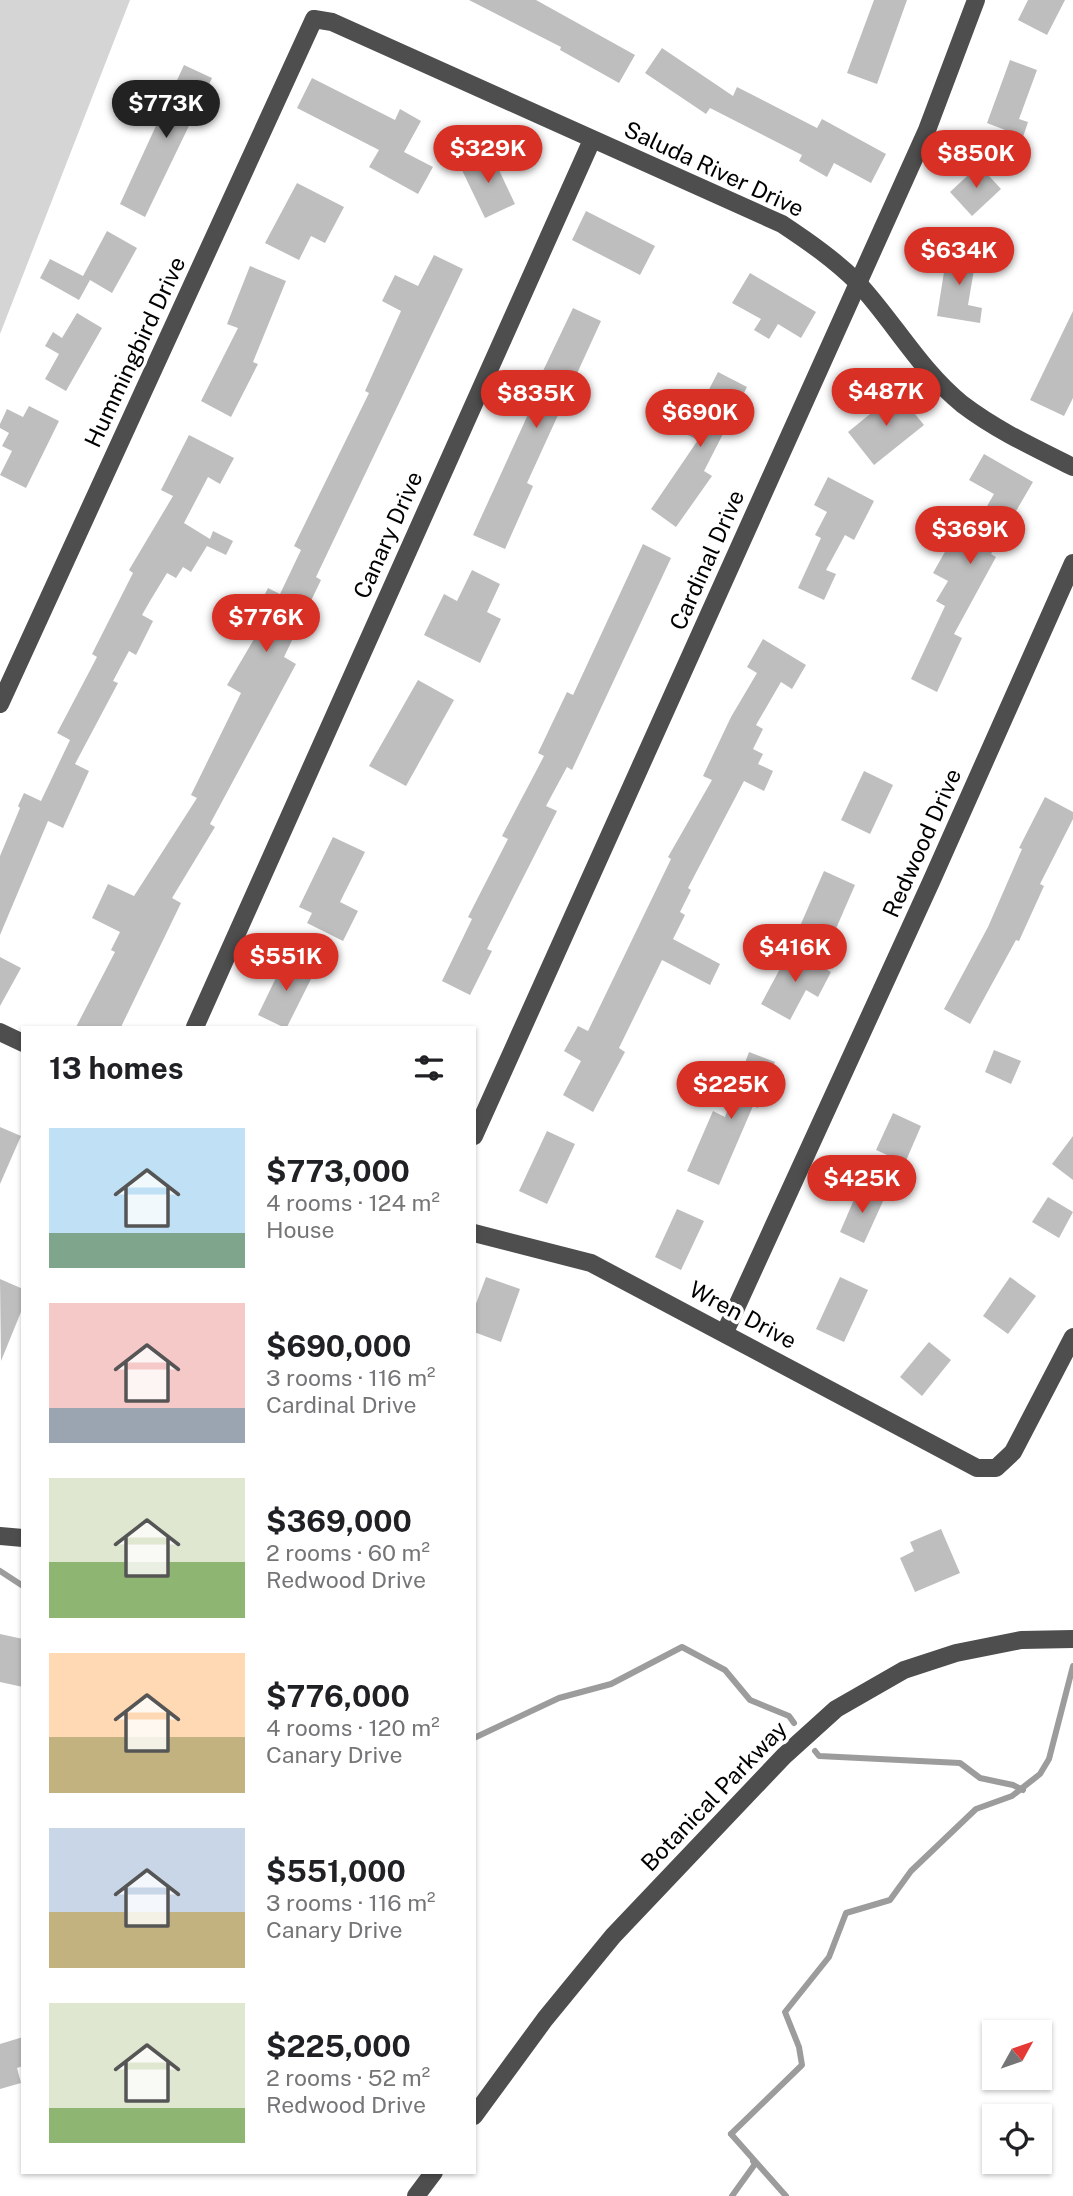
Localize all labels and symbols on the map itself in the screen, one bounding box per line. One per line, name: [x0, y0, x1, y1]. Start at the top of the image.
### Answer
pin: $773K: [117, 80, 215, 140]
street label: Saluda River Drive: [620, 115, 808, 222]
pin: $329K: [439, 125, 537, 185]
pin: $850K: [927, 130, 1025, 190]
pin: $634K: [910, 228, 1008, 287]
street label: Hummingbird Drive: [79, 252, 191, 451]
pin: $487K: [837, 368, 935, 428]
pin: $835K: [487, 370, 585, 430]
pin: $690K: [651, 390, 749, 449]
street label: Canary Drive: [347, 467, 428, 603]
street label: Cardinal Drive: [664, 486, 749, 634]
pin: $369K: [921, 506, 1019, 566]
pin: $776K: [217, 594, 315, 654]
street label: Redwood Drive: [877, 764, 966, 921]
pin: $416K: [746, 925, 844, 984]
pin: $551K: [237, 934, 335, 993]
pin: $225K: [682, 1062, 780, 1121]
pin: $425K: [813, 1156, 911, 1215]
street label: Wren Drive: [685, 1275, 801, 1354]
street label: Botanical Parkway: [635, 1715, 792, 1876]
north arrow: [982, 2020, 1052, 2090]

